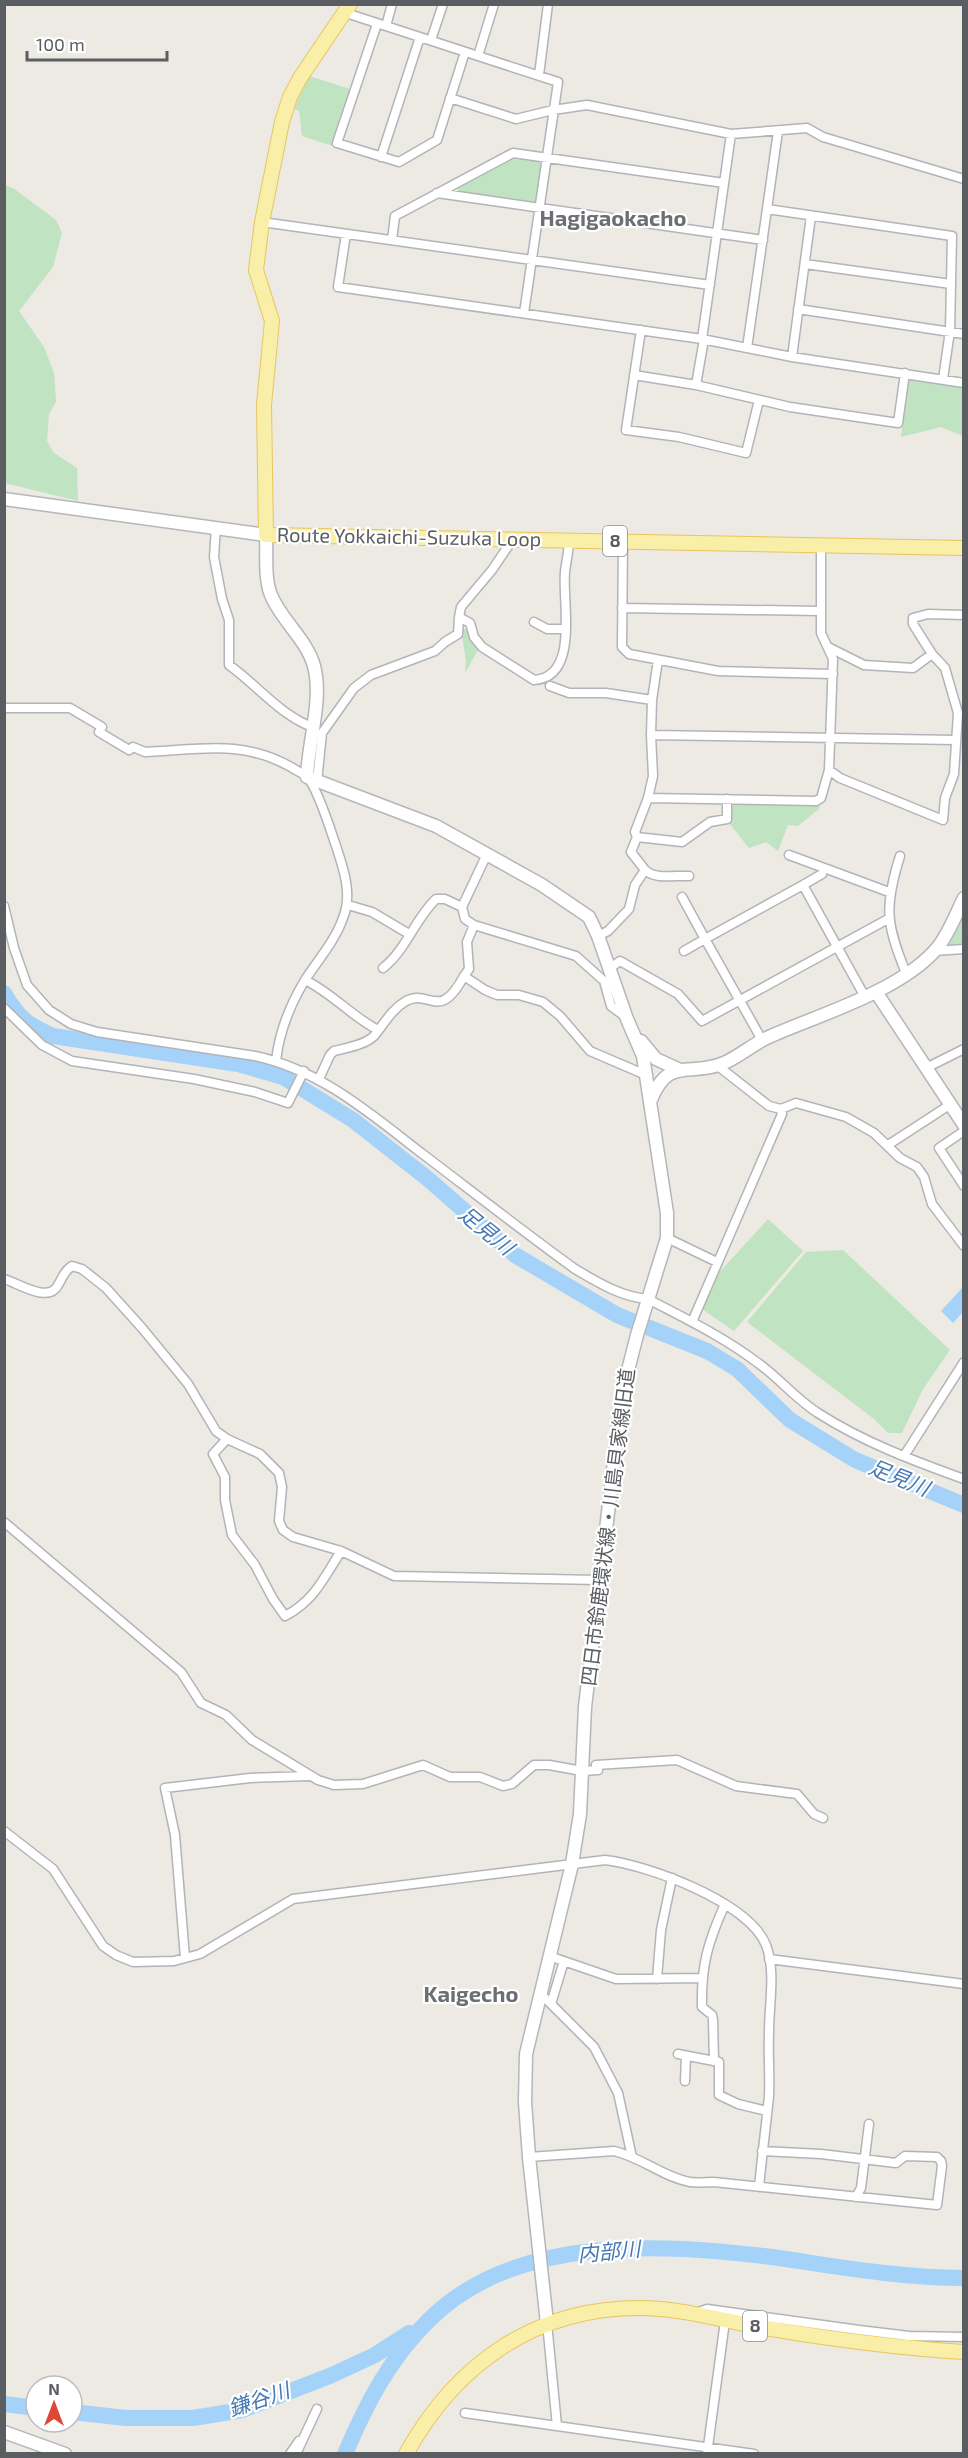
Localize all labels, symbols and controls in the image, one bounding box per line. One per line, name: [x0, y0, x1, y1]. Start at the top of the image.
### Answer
scale bar: [27, 24, 166, 62]
text: 100 m: [36, 33, 85, 55]
district label: Hagigaokacho: [539, 204, 687, 230]
street label: Route Yokkaichi-Suzuka Loop: [277, 522, 541, 550]
road number: 8: [603, 526, 627, 556]
water label: 足見川: [455, 1200, 521, 1261]
street label: 四日市鈴鹿環状線・川島貝家線旧道: [576, 1367, 638, 1687]
water label: 足見川: [866, 1453, 935, 1501]
district label: Kaigecho: [423, 1980, 519, 2006]
water label: 内部川: [576, 2235, 643, 2266]
road number: 8: [743, 2311, 767, 2341]
north arrow: [24, 2374, 84, 2434]
water label: 鎌谷川: [225, 2376, 294, 2421]
text: N: [48, 2379, 60, 2398]

